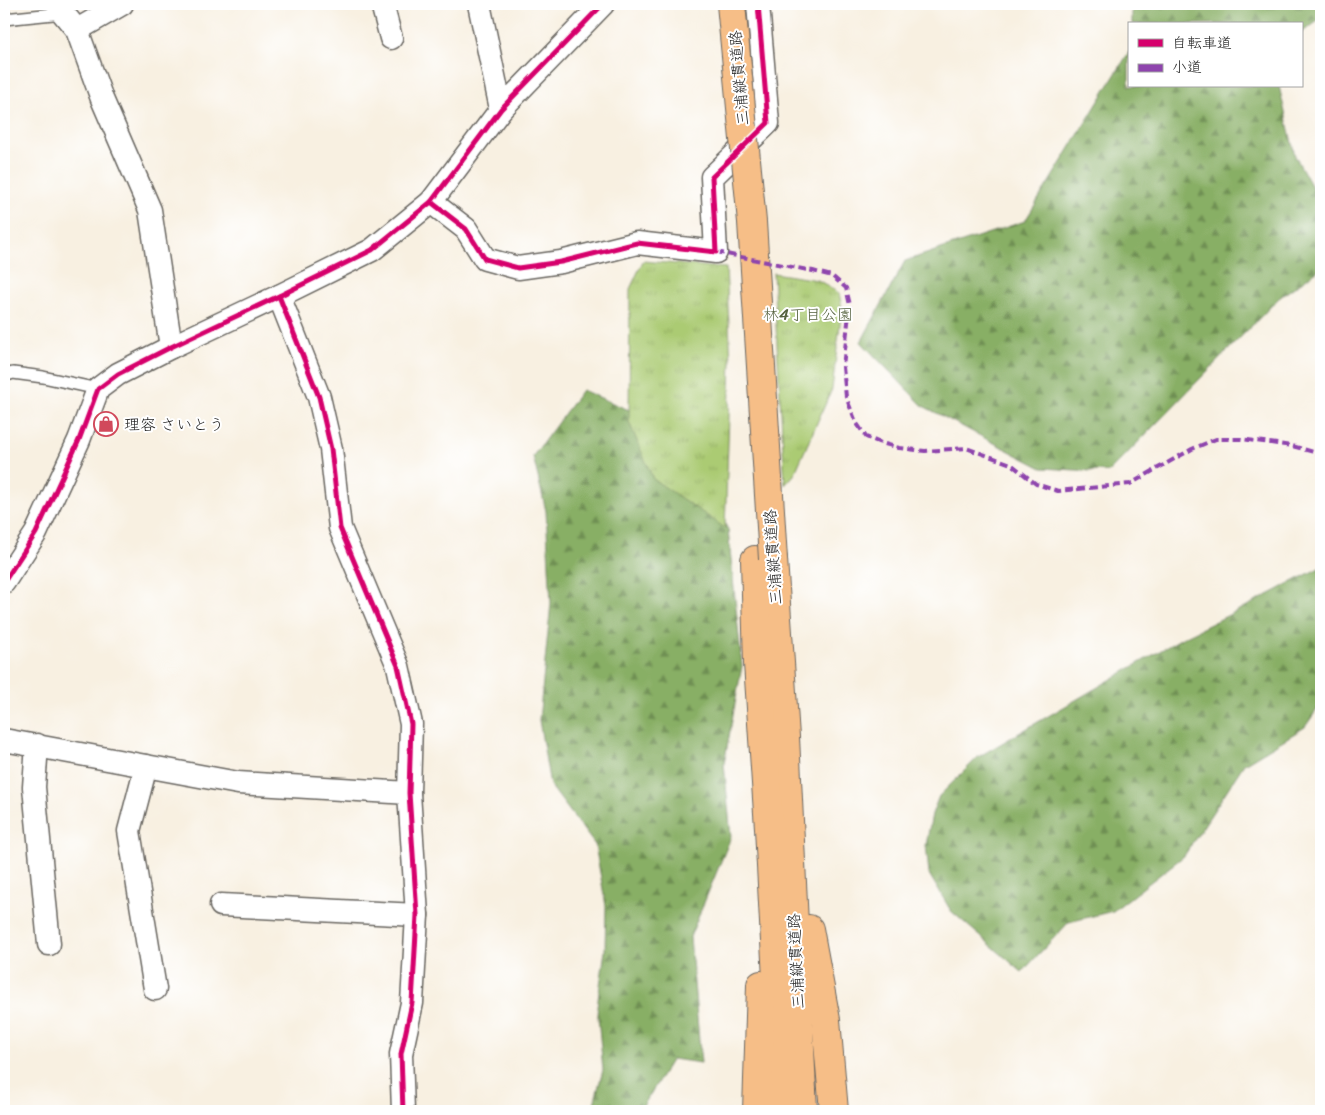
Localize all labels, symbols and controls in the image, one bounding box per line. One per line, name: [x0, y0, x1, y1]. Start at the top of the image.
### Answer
legend: [1128, 22, 1302, 88]
street label: 三浦縦貫道路: [720, 29, 758, 127]
text: 自転車道: [1172, 30, 1232, 56]
text: 小道: [1172, 54, 1202, 80]
park label: 林4丁目公園: [763, 300, 853, 329]
place label: 理容 さいとう: [124, 410, 224, 439]
shop icon: 理容 さいとう: [93, 411, 119, 437]
street label: 三浦縦貫道路: [755, 508, 791, 606]
street label: 三浦縦貫道路: [779, 912, 813, 1010]

